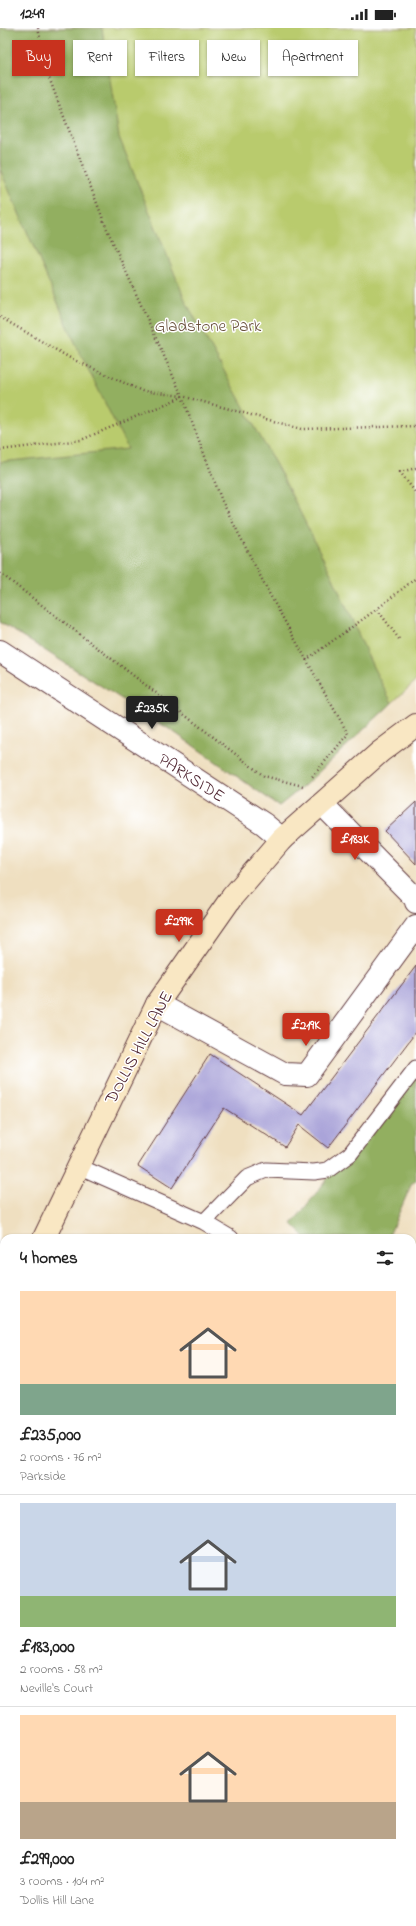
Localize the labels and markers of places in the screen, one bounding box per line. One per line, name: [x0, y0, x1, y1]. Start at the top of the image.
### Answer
pin: £235K: [124, 696, 180, 730]
pin: £183K: [327, 827, 383, 861]
pin: £299K: [151, 909, 207, 943]
pin: £219K: [278, 1013, 334, 1047]

